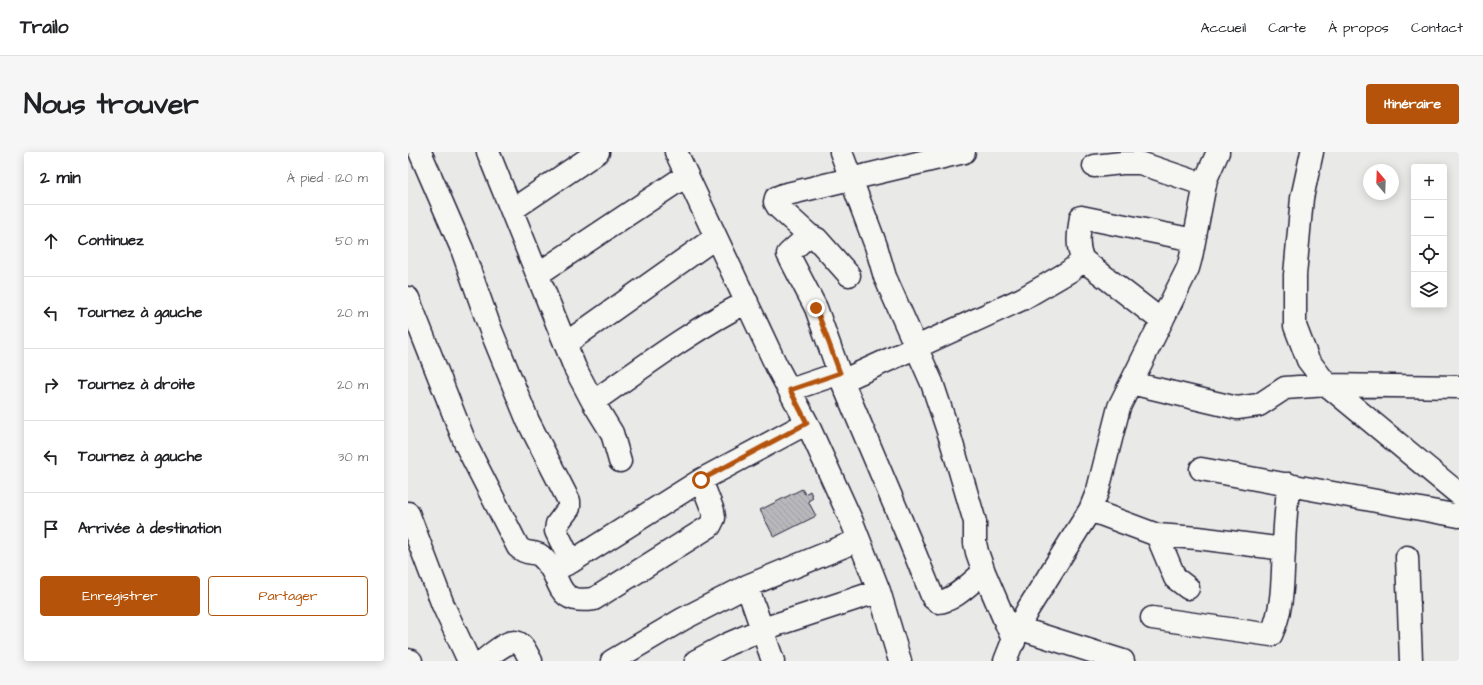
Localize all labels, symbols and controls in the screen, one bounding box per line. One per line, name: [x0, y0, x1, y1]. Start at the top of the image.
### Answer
text: Trailo: [20, 14, 69, 41]
text: Accueil: [1201, 18, 1246, 38]
text: Carte: [1268, 18, 1306, 38]
text: À propos: [1328, 18, 1389, 38]
text: Contact: [1411, 18, 1463, 38]
button: Itinéraire: [1366, 84, 1459, 124]
text: Nous trouver: [24, 85, 199, 124]
north arrow: [1363, 164, 1399, 200]
map controls: [1411, 164, 1447, 308]
button: +: [1411, 164, 1447, 200]
text: 2 min: [40, 166, 81, 190]
text: À pied · 120 m: [287, 169, 368, 187]
button: −: [1411, 200, 1447, 236]
icon: ahead: [40, 230, 62, 252]
text: Continuez: [78, 230, 144, 251]
text: 50 m: [335, 232, 368, 250]
button: locate: [1411, 236, 1447, 272]
button: layers: [1411, 272, 1447, 308]
route end: [807, 299, 825, 317]
icon: left: [40, 302, 62, 324]
text: Tournez à gauche: [78, 302, 202, 323]
text: 20 m: [337, 304, 368, 322]
icon: right: [40, 374, 62, 396]
text: Tournez à droite: [78, 374, 195, 395]
text: 20 m: [337, 376, 368, 394]
icon: left: [40, 446, 62, 468]
text: Tournez à gauche: [78, 446, 202, 467]
text: 30 m: [338, 448, 368, 466]
route start: [692, 471, 710, 489]
icon: arrive: [40, 518, 62, 540]
text: Arrivée à destination: [78, 518, 221, 539]
button: Enregistrer: [40, 576, 200, 616]
button: Partager: [208, 576, 368, 616]

